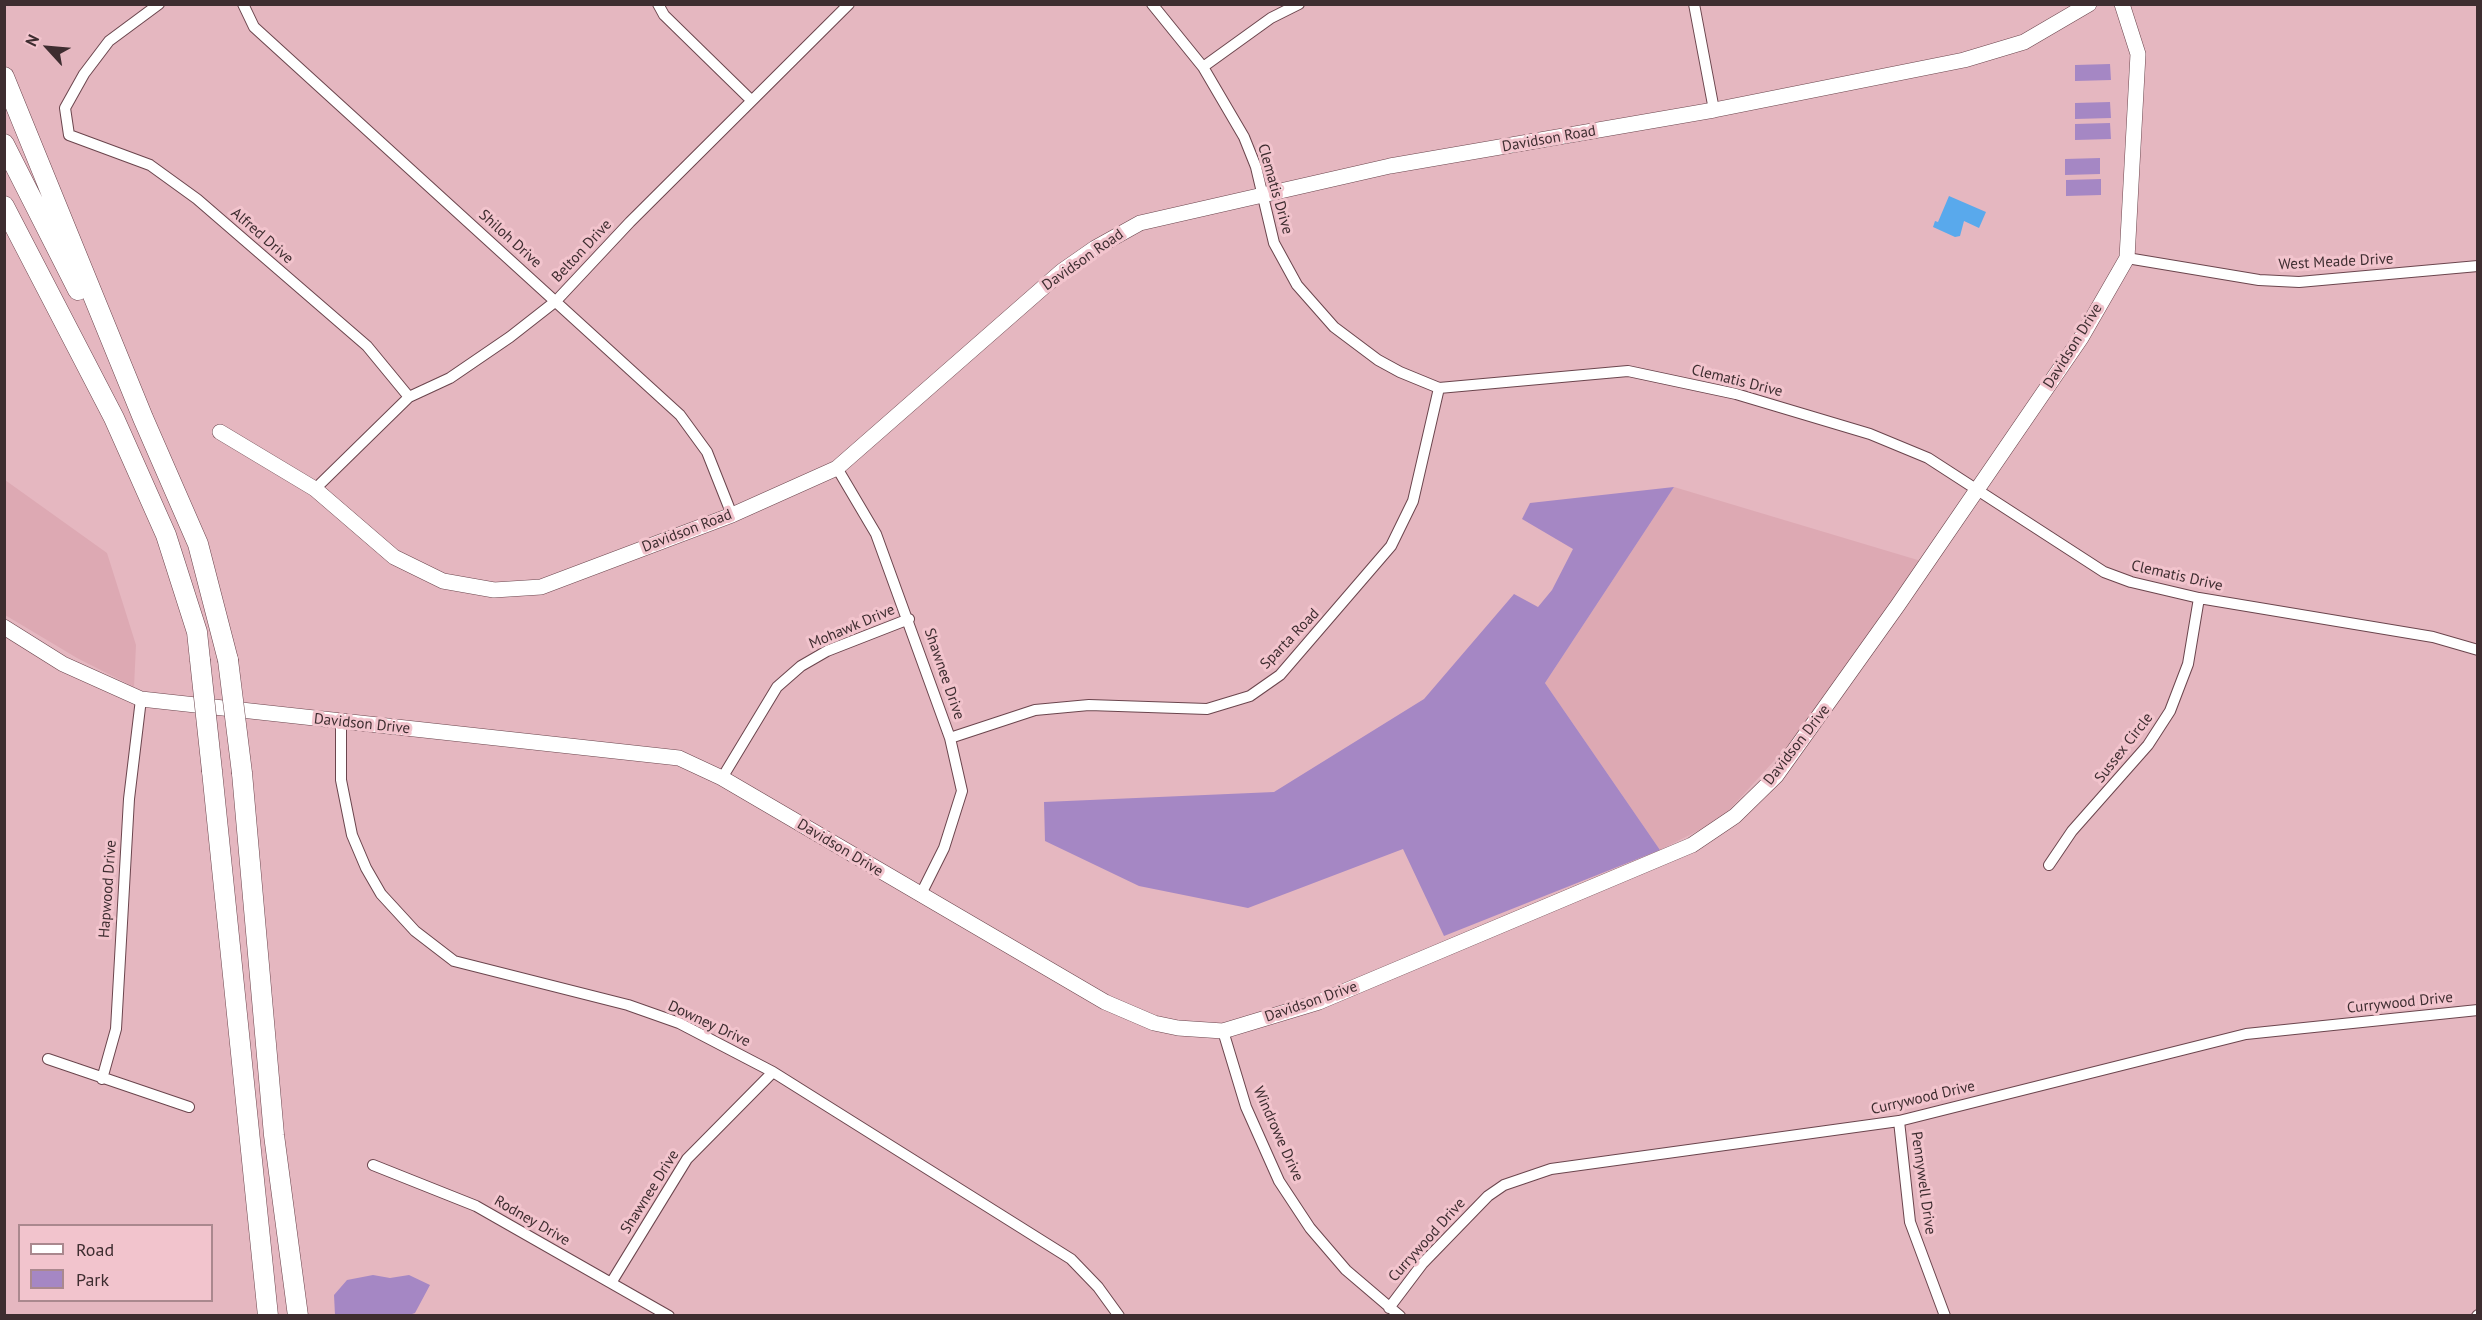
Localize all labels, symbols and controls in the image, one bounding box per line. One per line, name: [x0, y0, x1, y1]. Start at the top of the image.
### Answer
north arrow: [18, 18, 78, 78]
text: N: [21, 31, 43, 49]
street label: Davidson Road: [1501, 122, 1597, 156]
street label: Clematis Drive: [1254, 142, 1296, 236]
street label: Alfred Drive: [227, 204, 297, 268]
street label: Shiloh Drive: [475, 206, 545, 272]
street label: Belton Drive: [548, 216, 616, 286]
street label: Davidson Road: [1039, 225, 1127, 295]
street label: West Meade Drive: [2278, 250, 2394, 274]
street label: Davidson Drive: [2040, 300, 2106, 392]
street label: Clematis Drive: [1690, 361, 1784, 401]
street label: Davidson Road: [639, 506, 735, 556]
street label: Clematis Drive: [2130, 557, 2224, 595]
street label: Mohawk Drive: [806, 601, 898, 653]
street label: Sparta Road: [1257, 605, 1323, 673]
street label: Shawnee Drive: [920, 626, 968, 722]
street label: Davidson Drive: [1760, 701, 1834, 789]
street label: Sussex Circle: [2091, 709, 2157, 787]
street label: Davidson Drive: [313, 710, 411, 738]
street label: Davidson Drive: [794, 815, 886, 881]
street label: Hapwood Drive: [96, 839, 120, 939]
street label: Davidson Drive: [1262, 978, 1360, 1026]
street label: Currywood Drive: [2346, 988, 2454, 1018]
street label: Downey Drive: [665, 997, 753, 1051]
street label: Currywood Drive: [1869, 1077, 1977, 1119]
street label: Windrowe Drive: [1249, 1084, 1307, 1184]
street label: Pennywell Drive: [1907, 1130, 1939, 1236]
street label: Shawnee Drive: [617, 1147, 683, 1237]
street label: Rodney Drive: [491, 1192, 573, 1250]
street label: Currywood Drive: [1385, 1194, 1469, 1286]
legend: [18, 1224, 213, 1302]
text: Road: [76, 1238, 114, 1261]
text: Park: [76, 1268, 109, 1291]

